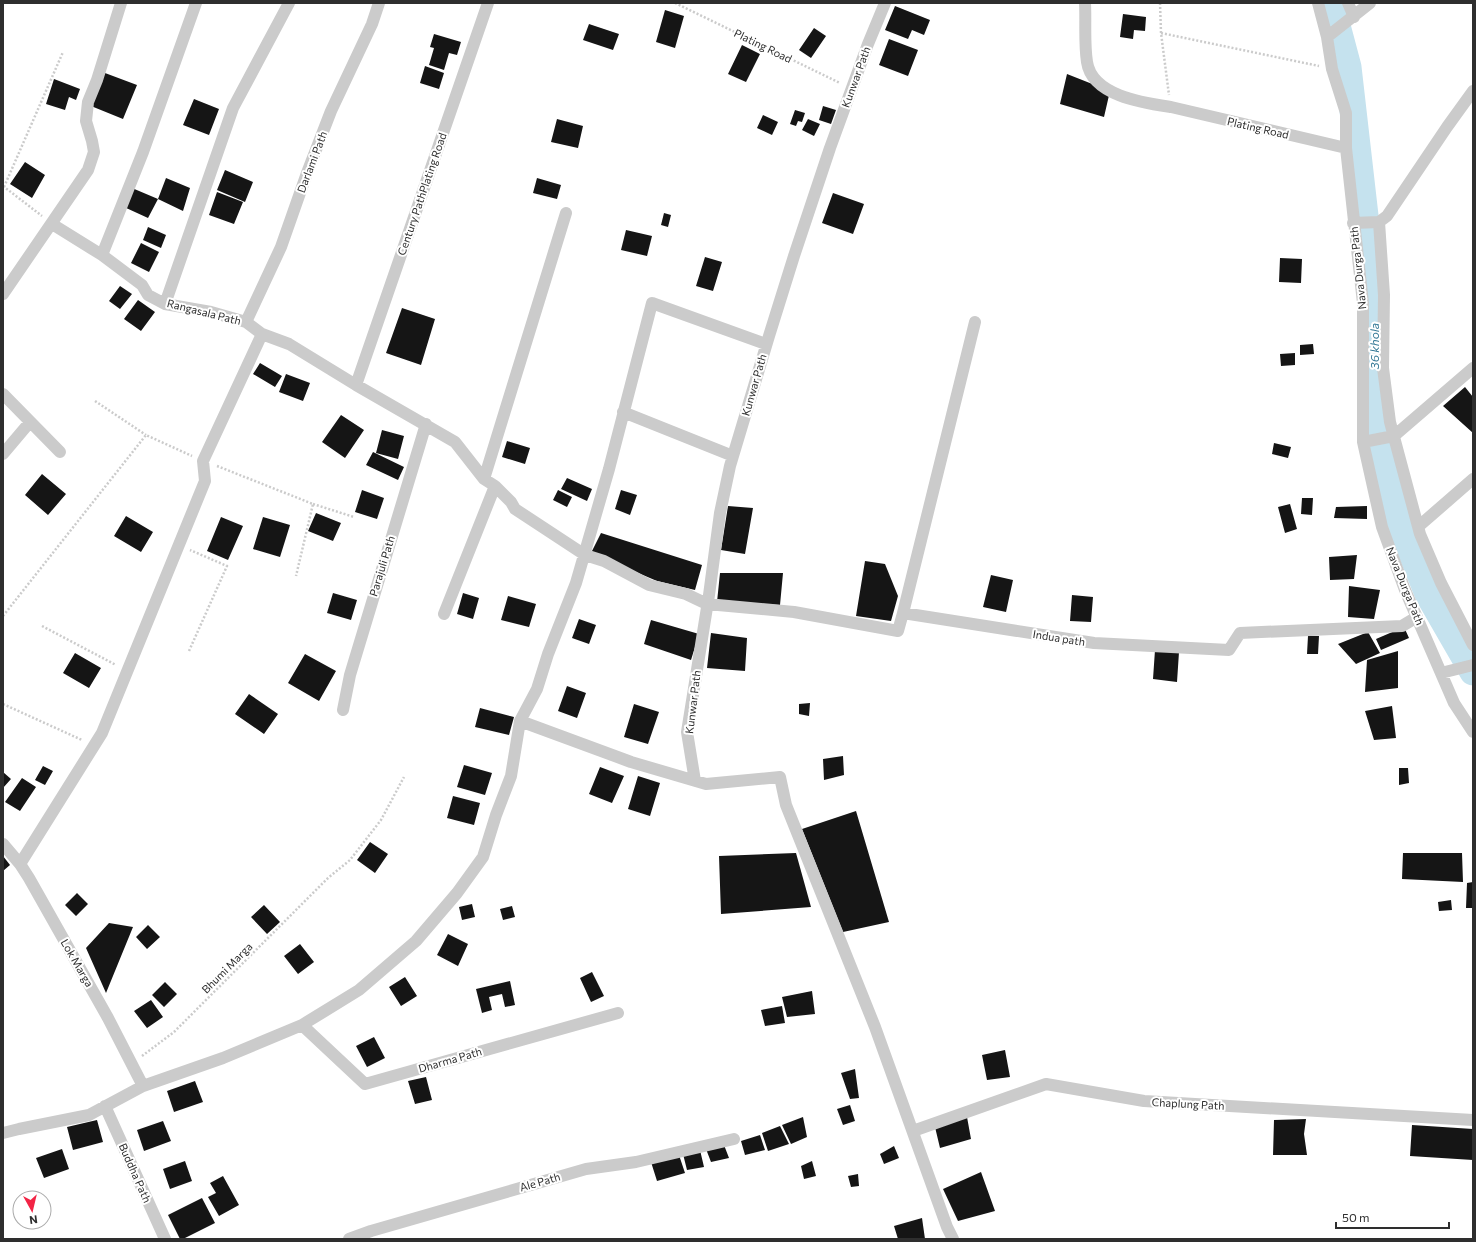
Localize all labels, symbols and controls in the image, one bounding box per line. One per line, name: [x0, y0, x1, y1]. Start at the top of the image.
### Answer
street label: Plating Road: [732, 26, 794, 65]
street label: Kunwar Path: [838, 45, 873, 109]
street label: Plating Road: [1226, 114, 1290, 141]
street label: Darlami Path: [294, 129, 329, 194]
street label: Century PathPlating Road: [394, 131, 449, 257]
street label: Nava Durga Path: [1347, 226, 1368, 310]
street label: Rangasala Path: [166, 296, 243, 327]
water label: 36 khola: [1367, 323, 1381, 369]
street label: Kunwar Path: [738, 352, 769, 417]
street label: Parajuli Path: [366, 534, 397, 598]
street label: Nava Durga Path: [1384, 545, 1427, 627]
street label: Indua path: [1032, 627, 1086, 648]
street label: Kunwar Path: [682, 669, 703, 734]
street label: Lok Marga: [59, 936, 96, 989]
street label: Bhumi Marga: [199, 940, 255, 996]
street label: Dharma Path: [417, 1044, 483, 1075]
street label: Chaplung Path: [1151, 1095, 1225, 1112]
street label: Buddha Path: [117, 1141, 154, 1204]
street label: Ale Path: [518, 1170, 562, 1194]
north arrow: [12, 1190, 52, 1230]
scale bar: [1336, 1204, 1449, 1230]
text: 50 m: [1342, 1210, 1370, 1224]
text: N: [28, 1213, 38, 1227]

